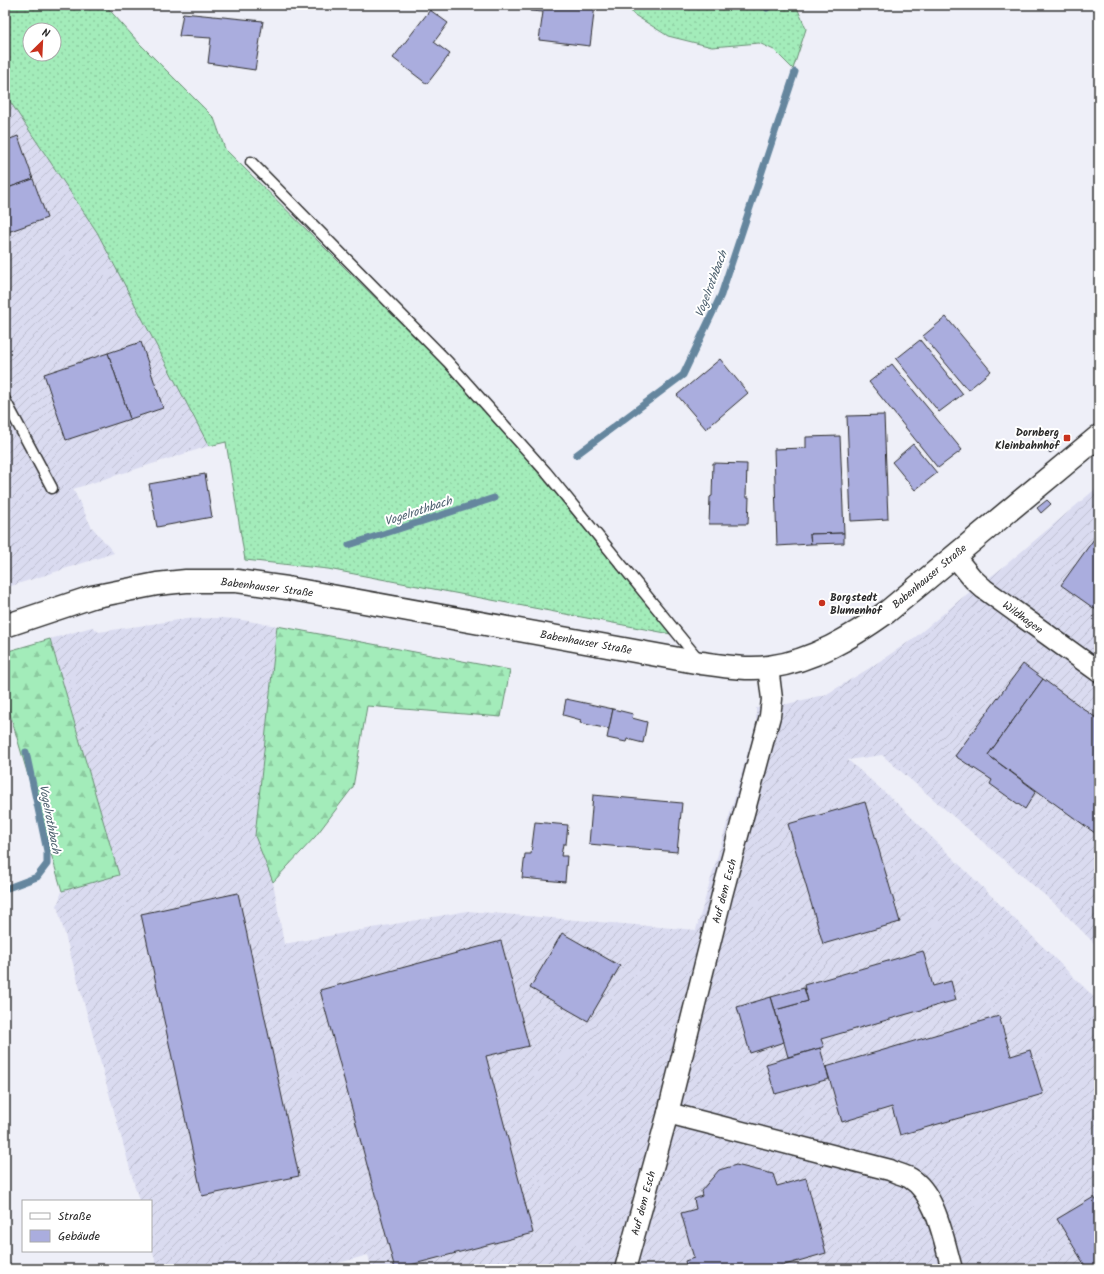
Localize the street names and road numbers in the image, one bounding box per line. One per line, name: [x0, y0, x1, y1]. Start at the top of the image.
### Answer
street label: Babenhauser Straße: [888, 540, 971, 614]
street label: Babenhauser Straße: [220, 573, 314, 603]
street label: Wildhagen: [998, 597, 1047, 639]
street label: Babenhauser Straße: [538, 626, 633, 660]
street label: Auf dem Esch: [708, 857, 742, 925]
street label: Auf dem Esch: [627, 1169, 661, 1237]

